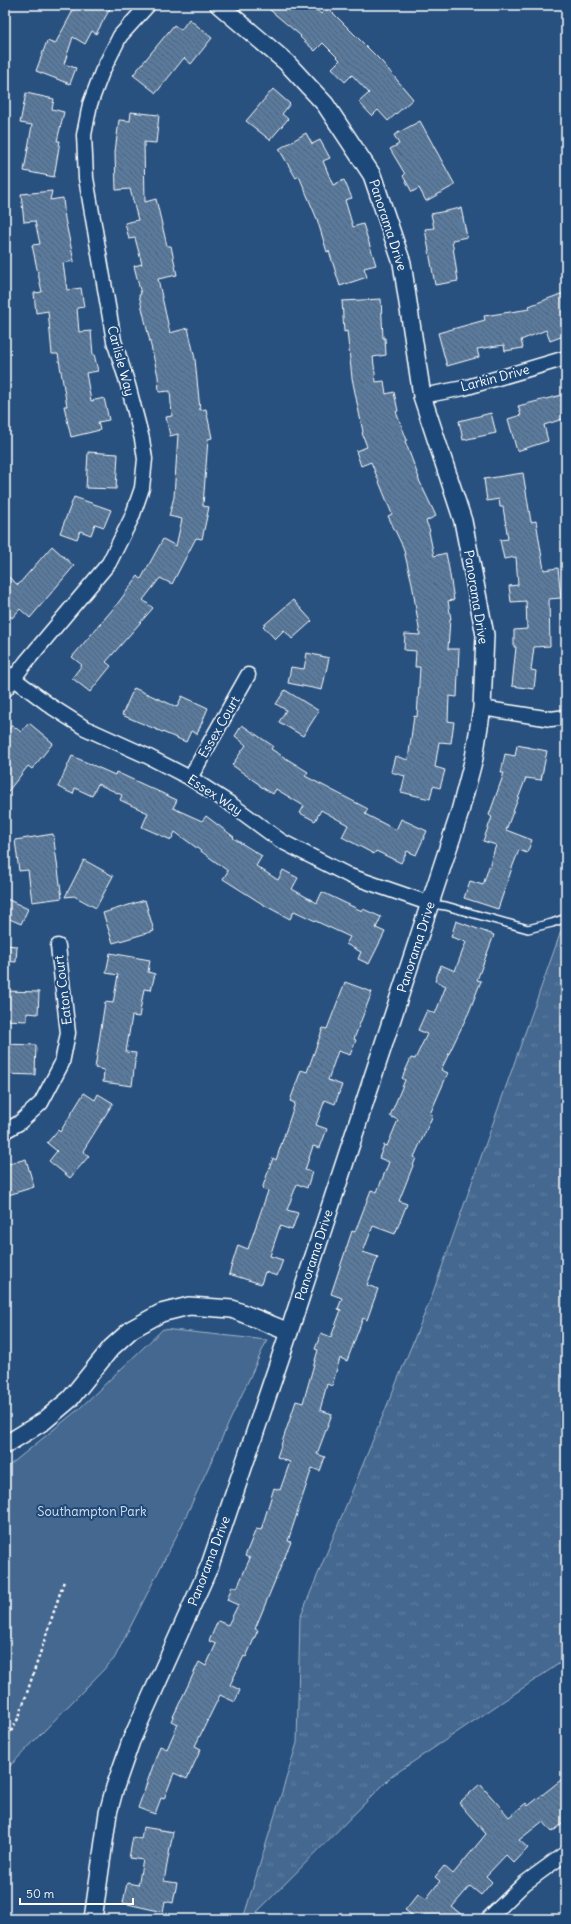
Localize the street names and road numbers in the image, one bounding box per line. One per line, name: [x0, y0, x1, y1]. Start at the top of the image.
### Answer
street label: Panorama Drive: [365, 177, 411, 273]
street label: Carlisle Way: [103, 324, 139, 398]
street label: Larkin Drive: [459, 361, 531, 395]
street label: Panorama Drive: [460, 549, 492, 645]
street label: Essex Court: [194, 692, 244, 761]
street label: Essex Way: [184, 771, 246, 819]
street label: Panorama Drive: [393, 899, 439, 995]
street label: Eaton Court: [50, 954, 76, 1026]
street label: Panorama Drive: [291, 1207, 337, 1303]
street label: Panorama Drive: [184, 1514, 234, 1608]

